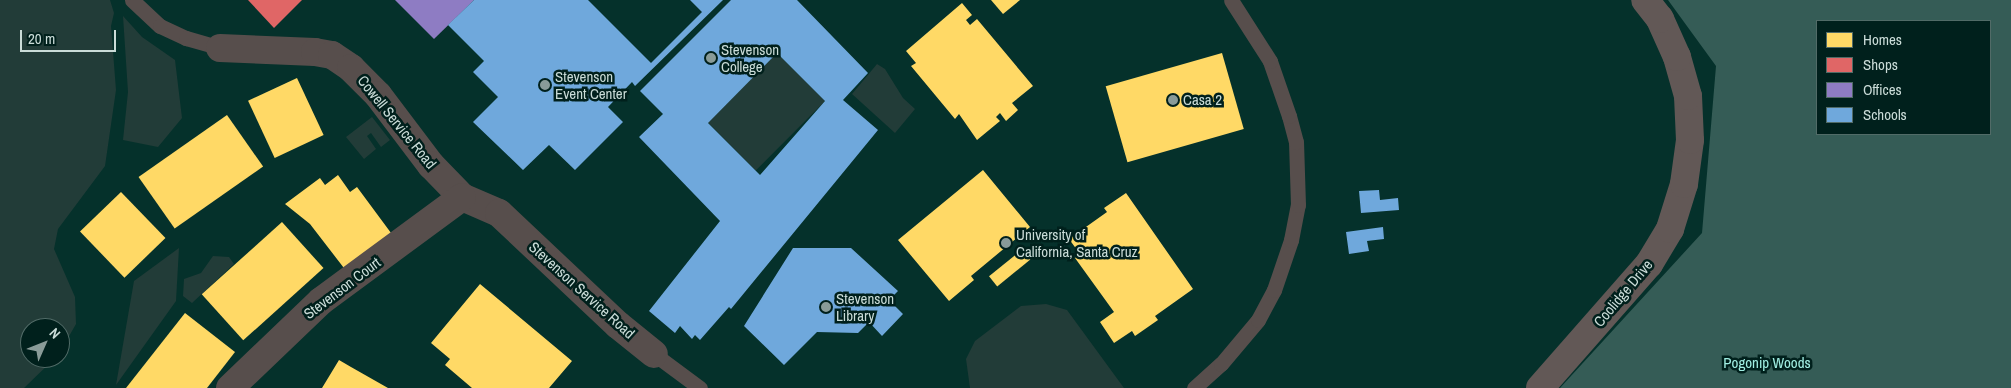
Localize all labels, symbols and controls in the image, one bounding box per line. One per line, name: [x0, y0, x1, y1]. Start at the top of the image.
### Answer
scale bar: [22, 20, 119, 52]
legend: [1816, 20, 1991, 135]
text: 20 m: [28, 28, 55, 49]
text: Homes: [1863, 29, 1902, 50]
place label: Stevenson College: [721, 40, 779, 75]
marker: Stevenson College: [705, 52, 717, 64]
text: Shops: [1863, 54, 1898, 75]
place label: Stevenson Event Center: [555, 67, 627, 102]
street label: Cowell Service Road: [354, 72, 440, 172]
marker: Stevenson Event Center: [539, 79, 551, 91]
text: Offices: [1863, 79, 1902, 100]
place label: Casa 2: [1183, 91, 1222, 109]
marker: Casa 2: [1167, 94, 1179, 106]
text: Schools: [1863, 104, 1907, 125]
place label: University of California, Santa Cruz: [1016, 225, 1138, 260]
marker: University of California, Santa Cruz: [1000, 237, 1012, 249]
street label: Stevenson Service Road: [525, 238, 639, 342]
street label: Stevenson Court: [300, 253, 384, 323]
street label: Coolidge Drive: [1590, 256, 1656, 330]
place label: Stevenson Library: [836, 289, 894, 324]
marker: Stevenson Library: [820, 301, 832, 313]
north arrow: [20, 318, 70, 368]
text: N: [46, 324, 64, 343]
park label: Pogonip Woods: [1723, 354, 1811, 372]

